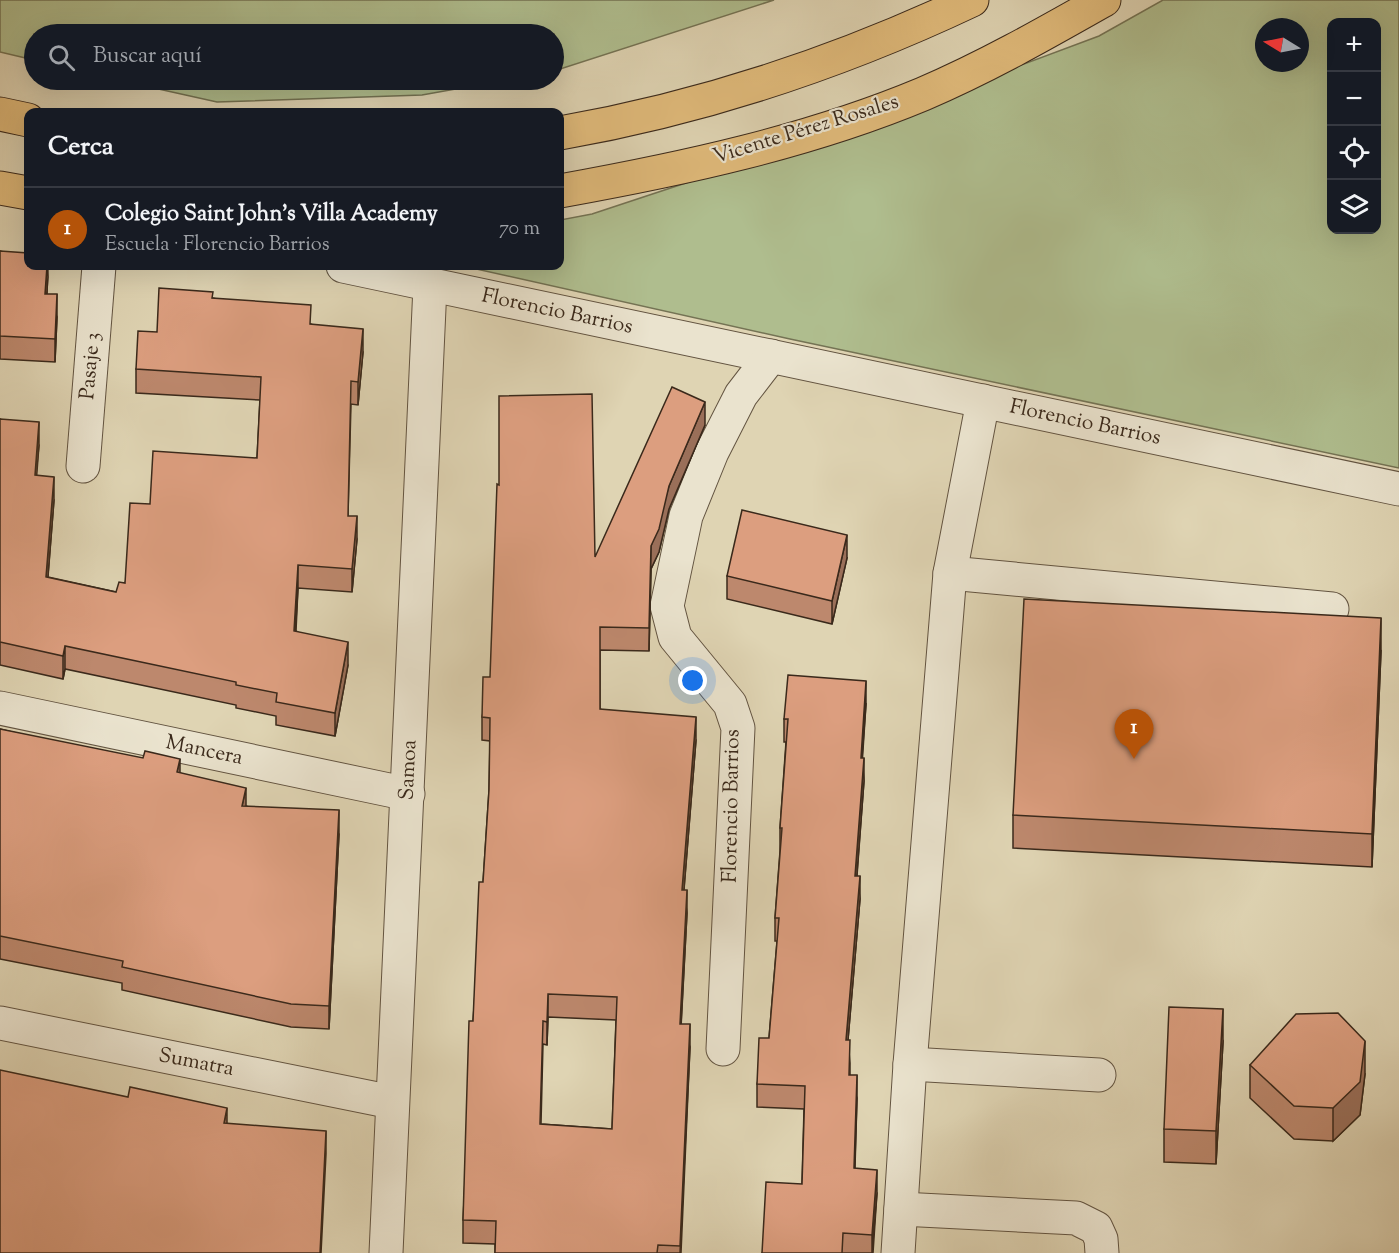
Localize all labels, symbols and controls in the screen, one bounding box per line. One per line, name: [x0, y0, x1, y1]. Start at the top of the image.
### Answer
north arrow: [1255, 18, 1309, 72]
map controls: [1327, 18, 1381, 234]
button: +: [1327, 18, 1381, 72]
search box: [24, 24, 564, 90]
icon: search: [45, 41, 78, 74]
text: Buscar aquí: [93, 41, 202, 73]
button: −: [1327, 72, 1381, 126]
street label: Vicente Pérez Rosales: [709, 87, 903, 173]
button: locate: [1327, 126, 1381, 180]
text: Cerca: [48, 129, 114, 166]
button: layers: [1327, 180, 1381, 234]
text: Colegio Saint John's Villa Academy: [105, 199, 438, 231]
text: 1: [64, 215, 71, 244]
text: 70 m: [499, 215, 540, 244]
text: Escuela · Florencio Barrios: [105, 231, 330, 260]
street label: Florencio Barrios: [479, 281, 635, 343]
street label: Pasaje 3: [73, 331, 109, 401]
street label: Florencio Barrios: [1007, 392, 1163, 454]
your location: [678, 666, 707, 695]
pin: 1: [1114, 710, 1154, 759]
street label: Mancera: [163, 728, 246, 774]
street label: Florencio Barrios: [716, 729, 748, 883]
street label: Samoa: [392, 739, 426, 801]
street label: Sumatra: [156, 1041, 237, 1085]

